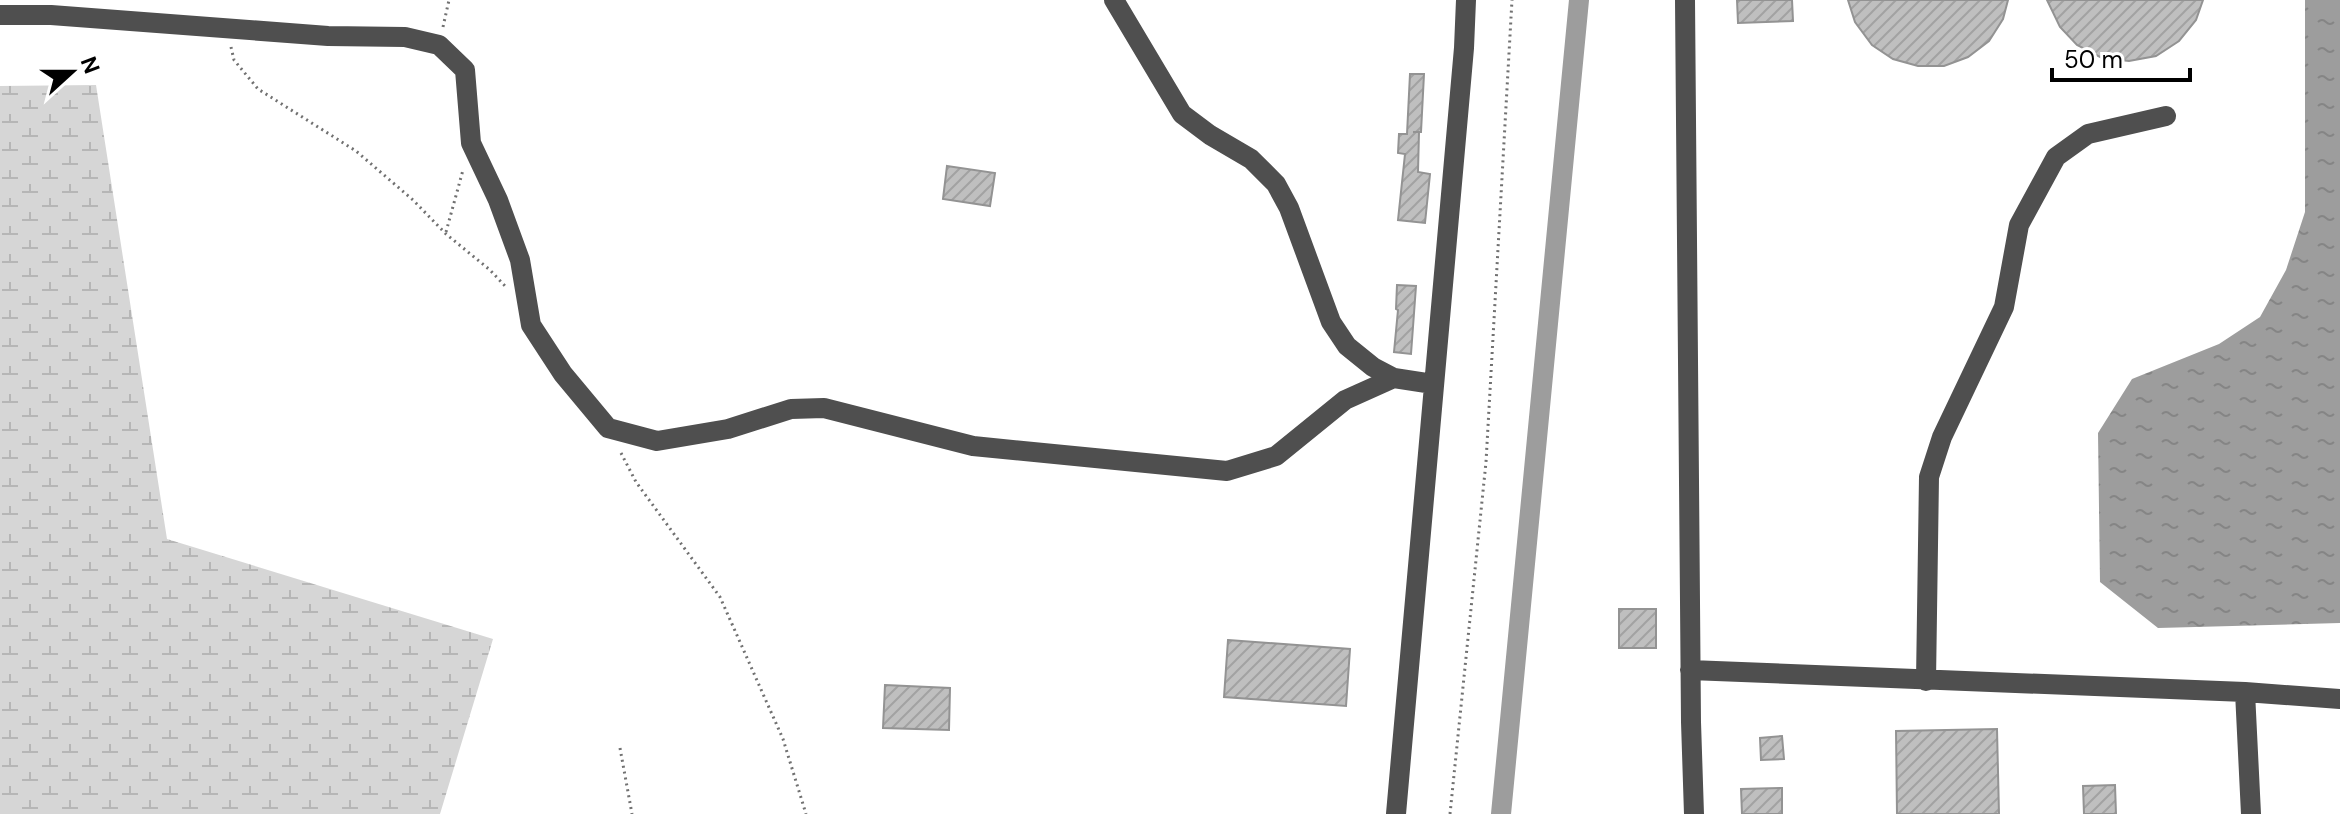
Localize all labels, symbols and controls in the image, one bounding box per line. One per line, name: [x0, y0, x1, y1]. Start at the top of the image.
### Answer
north arrow: [32, 32, 112, 112]
scale bar: [2052, 32, 2190, 82]
text: 50 m: [2064, 44, 2123, 75]
text: N: [74, 52, 107, 78]

